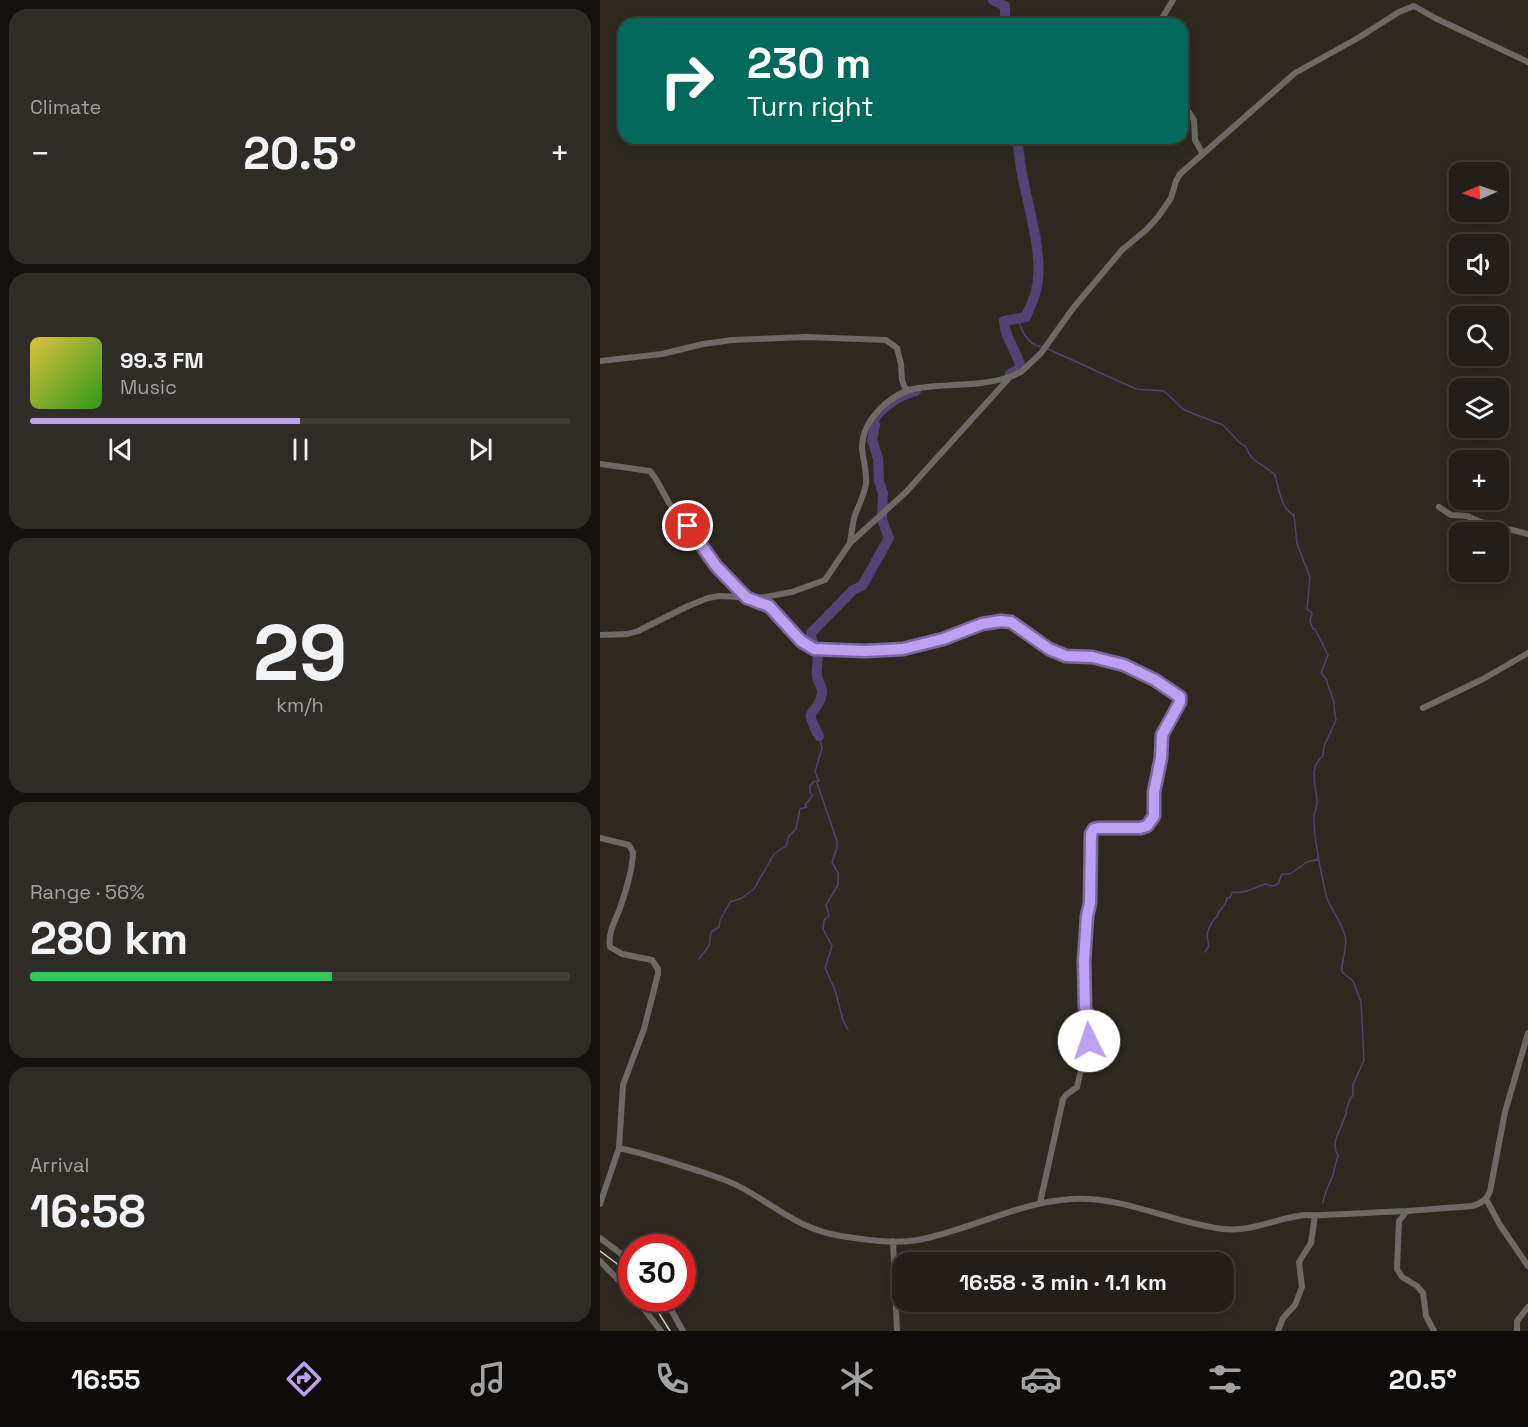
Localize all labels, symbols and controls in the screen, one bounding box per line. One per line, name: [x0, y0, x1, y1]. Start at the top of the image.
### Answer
text: 230 m: [747, 37, 871, 90]
icon: right: [648, 42, 726, 120]
text: Turn right: [747, 89, 874, 124]
text: Climate: [30, 94, 101, 120]
text: 20.5°: [243, 125, 357, 182]
text: −: [30, 133, 50, 175]
text: +: [550, 133, 570, 175]
north arrow: [1449, 162, 1509, 222]
map controls: [1449, 162, 1509, 582]
button: sound: [1449, 234, 1509, 294]
button: search: [1449, 306, 1509, 366]
text: 99.3 FM: [120, 346, 204, 374]
text: Music: [120, 374, 177, 400]
button: layers: [1449, 378, 1509, 438]
icon: previous: [104, 433, 137, 466]
icon: pause: [284, 433, 317, 466]
icon: next: [464, 433, 497, 466]
button: +: [1449, 450, 1509, 510]
pin: [662, 500, 713, 551]
icon: arrive: [671, 509, 704, 542]
button: −: [1449, 522, 1509, 582]
text: 29: [253, 603, 347, 703]
text: km/h: [276, 692, 324, 718]
text: Range · 56%: [30, 879, 145, 905]
text: 280 km: [30, 910, 188, 967]
position arrow: [1057, 1009, 1121, 1073]
text: Arrival: [30, 1152, 89, 1178]
text: 16:58: [30, 1183, 146, 1240]
speed limit sign: 30: [618, 1234, 696, 1312]
text: 16:58 · 3 min · 1.1 km: [959, 1268, 1167, 1296]
icon: directions: [283, 1358, 325, 1400]
icon: music: [467, 1358, 509, 1400]
icon: phone: [651, 1358, 693, 1400]
icon: climate: [836, 1358, 878, 1400]
icon: car: [1020, 1358, 1062, 1400]
icon: filters: [1204, 1358, 1246, 1400]
text: 16:55: [71, 1362, 141, 1397]
text: 20.5°: [1389, 1362, 1457, 1397]

